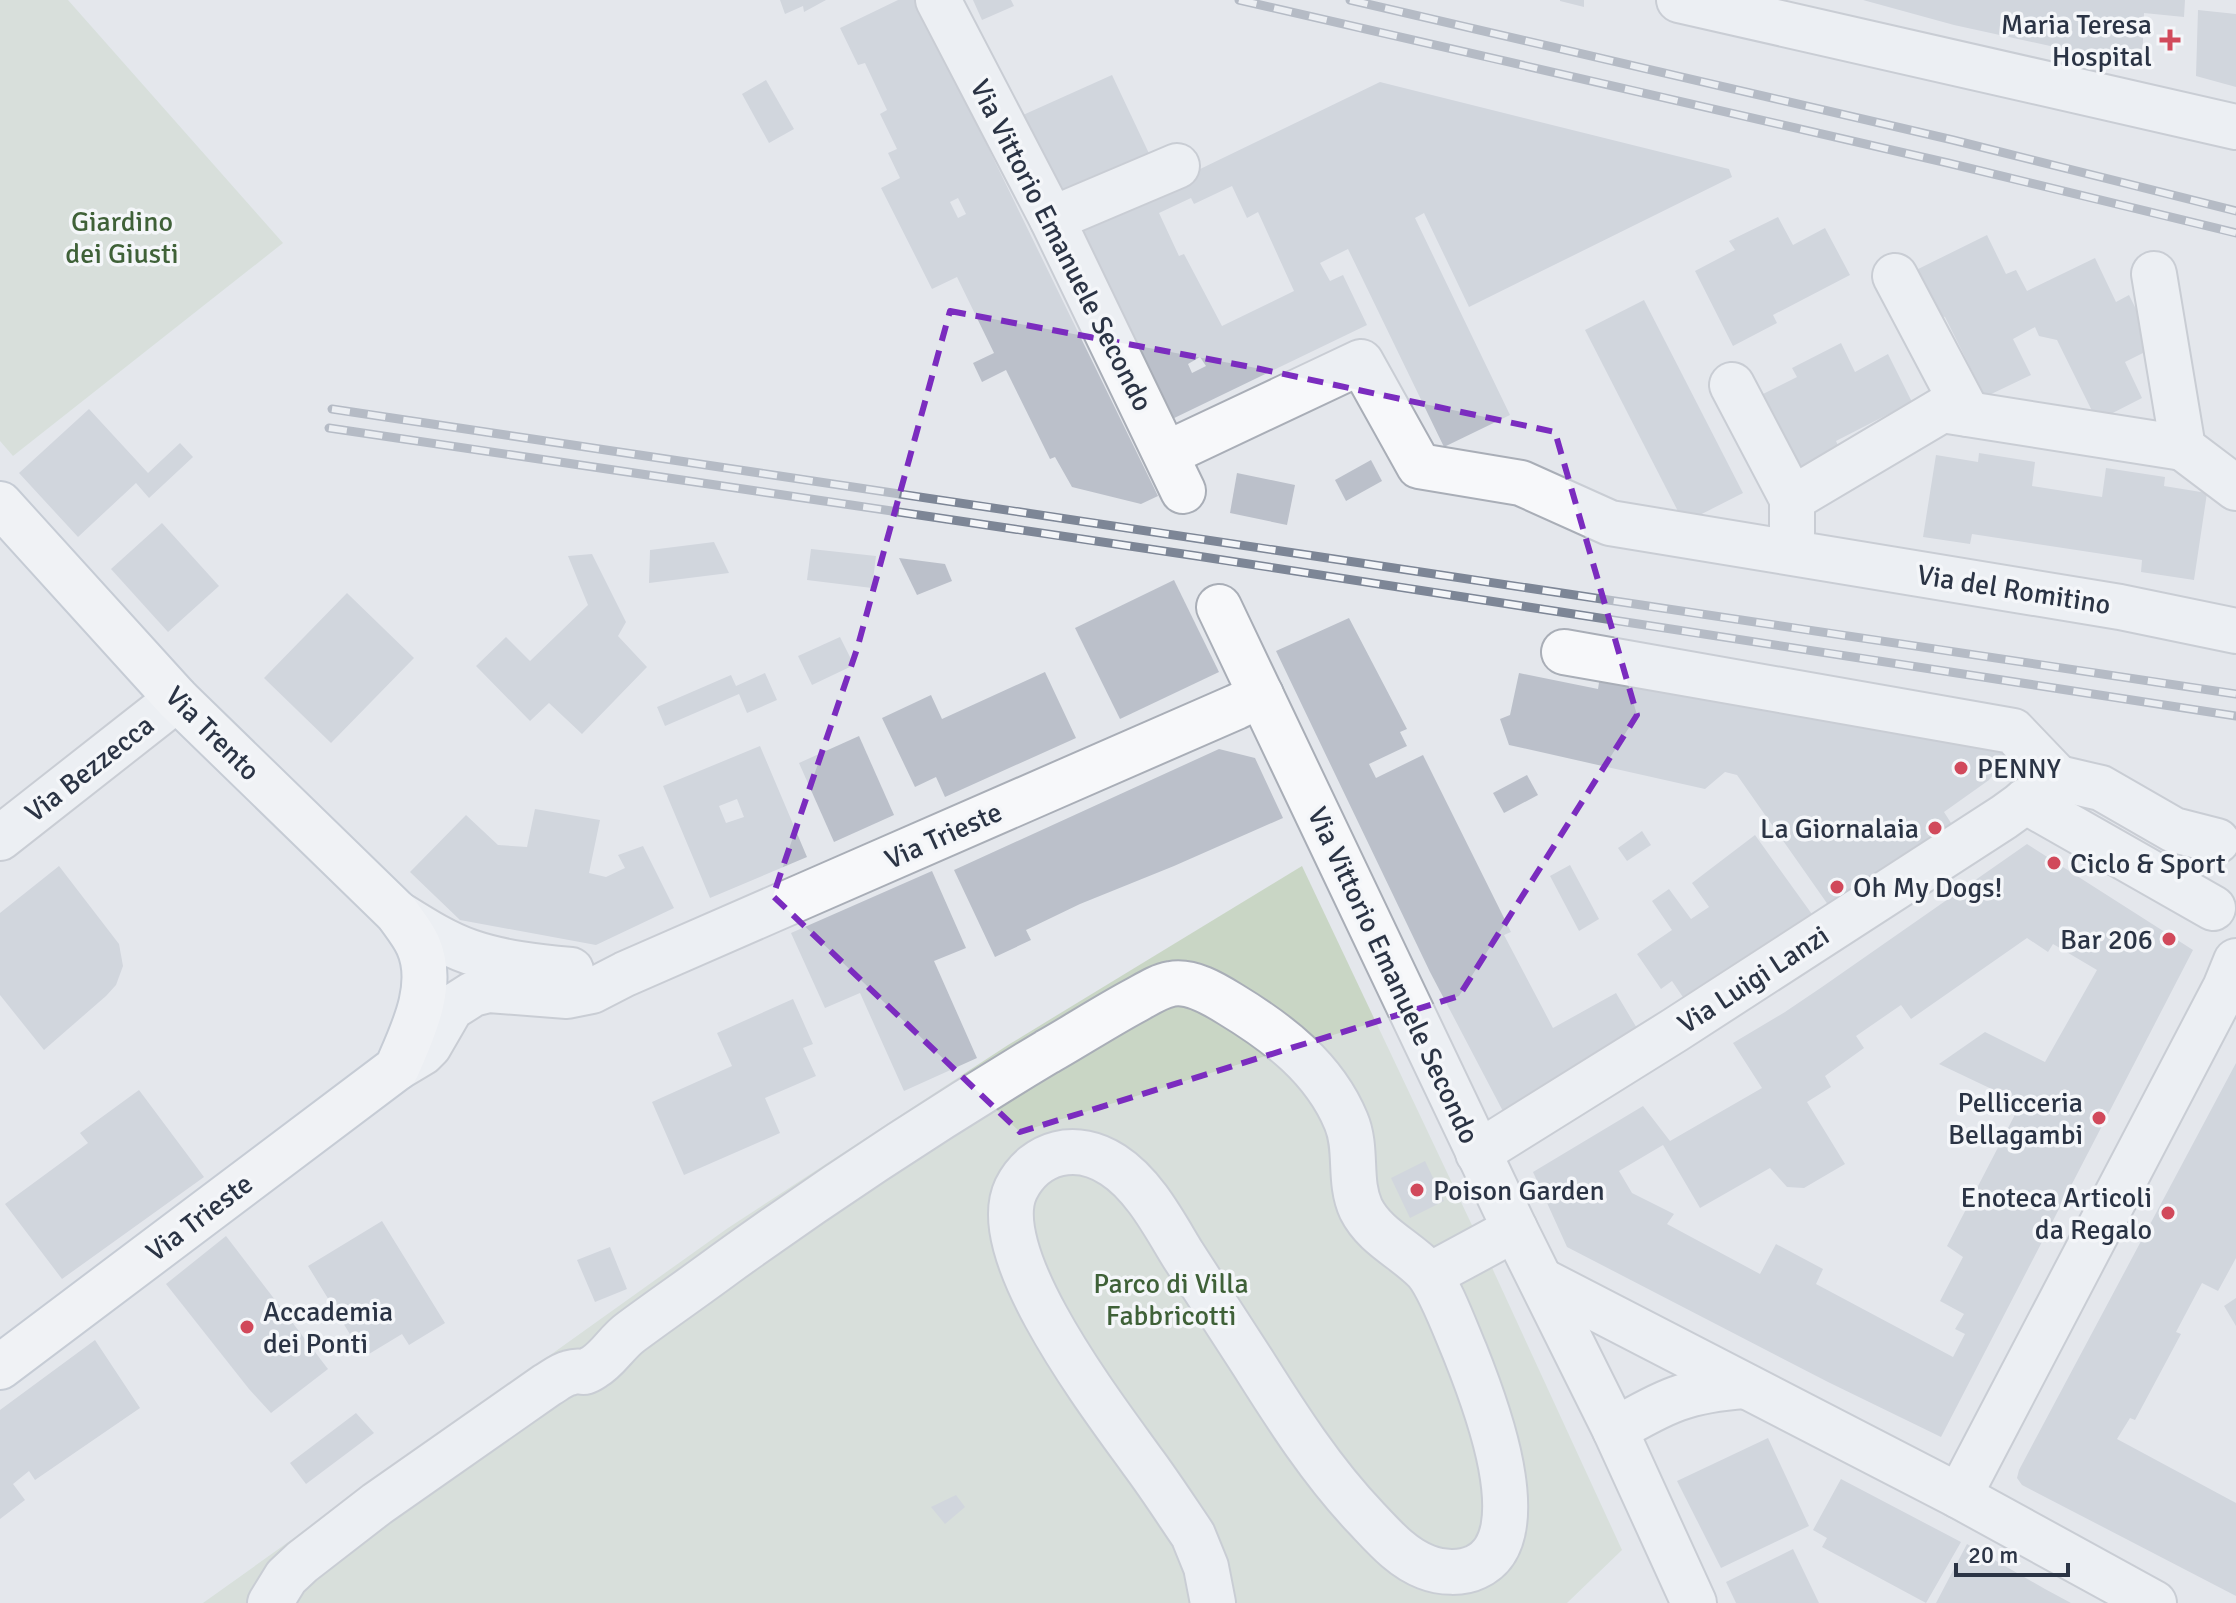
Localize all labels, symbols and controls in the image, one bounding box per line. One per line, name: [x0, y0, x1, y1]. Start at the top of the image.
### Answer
place label: Maria Teresa Hospital: [2001, 8, 2152, 74]
marker: Maria Teresa Hospital: [2159, 29, 2181, 51]
street label: Via Vittorio Emanuele Secondo: [963, 74, 1160, 417]
park label: Giardino dei Giusti: [65, 205, 179, 271]
street label: Via del Romitino: [1915, 558, 2113, 622]
street label: Via Trento: [158, 679, 267, 788]
street label: Via Bezzecca: [18, 708, 161, 830]
place label: PENNY: [1977, 752, 2061, 786]
marker: PENNY: [1952, 759, 1970, 777]
street label: Via Trieste: [880, 795, 1007, 877]
street label: Via Vittorio Emanuele Secondo: [1300, 802, 1486, 1149]
place label: La Giornalaia: [1760, 812, 1919, 846]
marker: La Giornalaia: [1926, 819, 1944, 837]
place label: Ciclo & Sport: [2070, 847, 2226, 881]
marker: Ciclo & Sport: [2045, 854, 2063, 872]
place label: Oh My Dogs!: [1853, 871, 2003, 905]
marker: Oh My Dogs!: [1828, 878, 1846, 896]
street label: Via Luigi Lanzi: [1672, 918, 1835, 1041]
place label: Bar 206: [2060, 923, 2153, 957]
marker: Bar 206: [2160, 930, 2178, 948]
place label: Pellicceria Bellagambi: [1948, 1086, 2083, 1152]
marker: Pellicceria Bellagambi: [2090, 1109, 2108, 1127]
street label: Via Trieste: [140, 1167, 260, 1269]
place label: Poison Garden: [1433, 1174, 1605, 1208]
marker: Poison Garden: [1408, 1181, 1426, 1199]
place label: Enoteca Articoli da Regalo: [1961, 1181, 2152, 1247]
marker: Enoteca Articoli da Regalo: [2159, 1204, 2177, 1222]
park label: Parco di Villa Fabbricotti: [1093, 1267, 1249, 1333]
place label: Accademia dei Ponti: [263, 1295, 393, 1361]
marker: Accademia dei Ponti: [238, 1318, 256, 1336]
scale bar: [1956, 1527, 2068, 1577]
text: 20 m: [1968, 1540, 2018, 1570]

